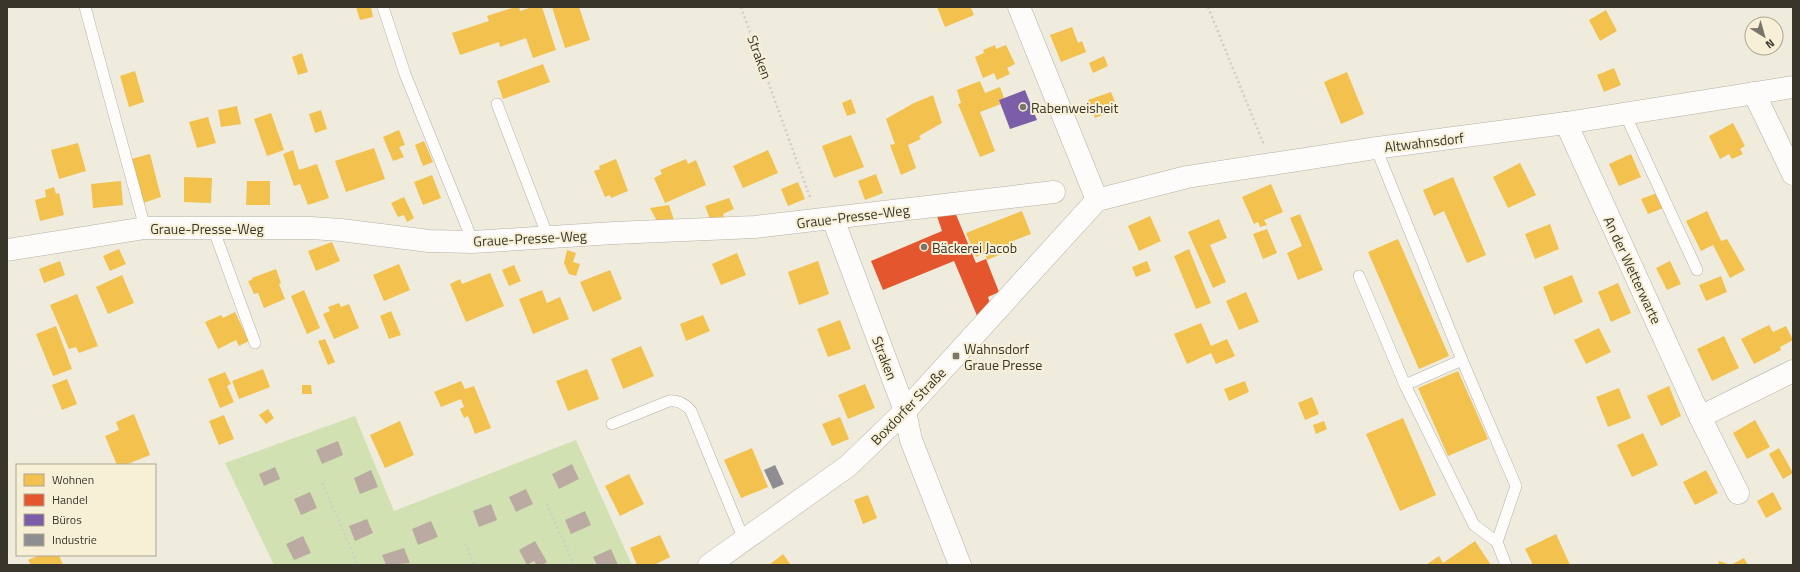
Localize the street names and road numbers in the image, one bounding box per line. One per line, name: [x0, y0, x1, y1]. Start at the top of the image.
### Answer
street label: Straken: [742, 32, 778, 82]
street label: Altwahnsdorf: [1383, 127, 1465, 157]
street label: Graue-Presse-Weg: [795, 199, 911, 233]
street label: An der Wetterwarte: [1599, 213, 1667, 327]
street label: Graue-Presse-Weg: [150, 218, 264, 239]
street label: Graue-Presse-Weg: [473, 225, 587, 251]
street label: Straken: [867, 333, 903, 383]
street label: Boxdorfer Straße: [866, 363, 950, 449]

